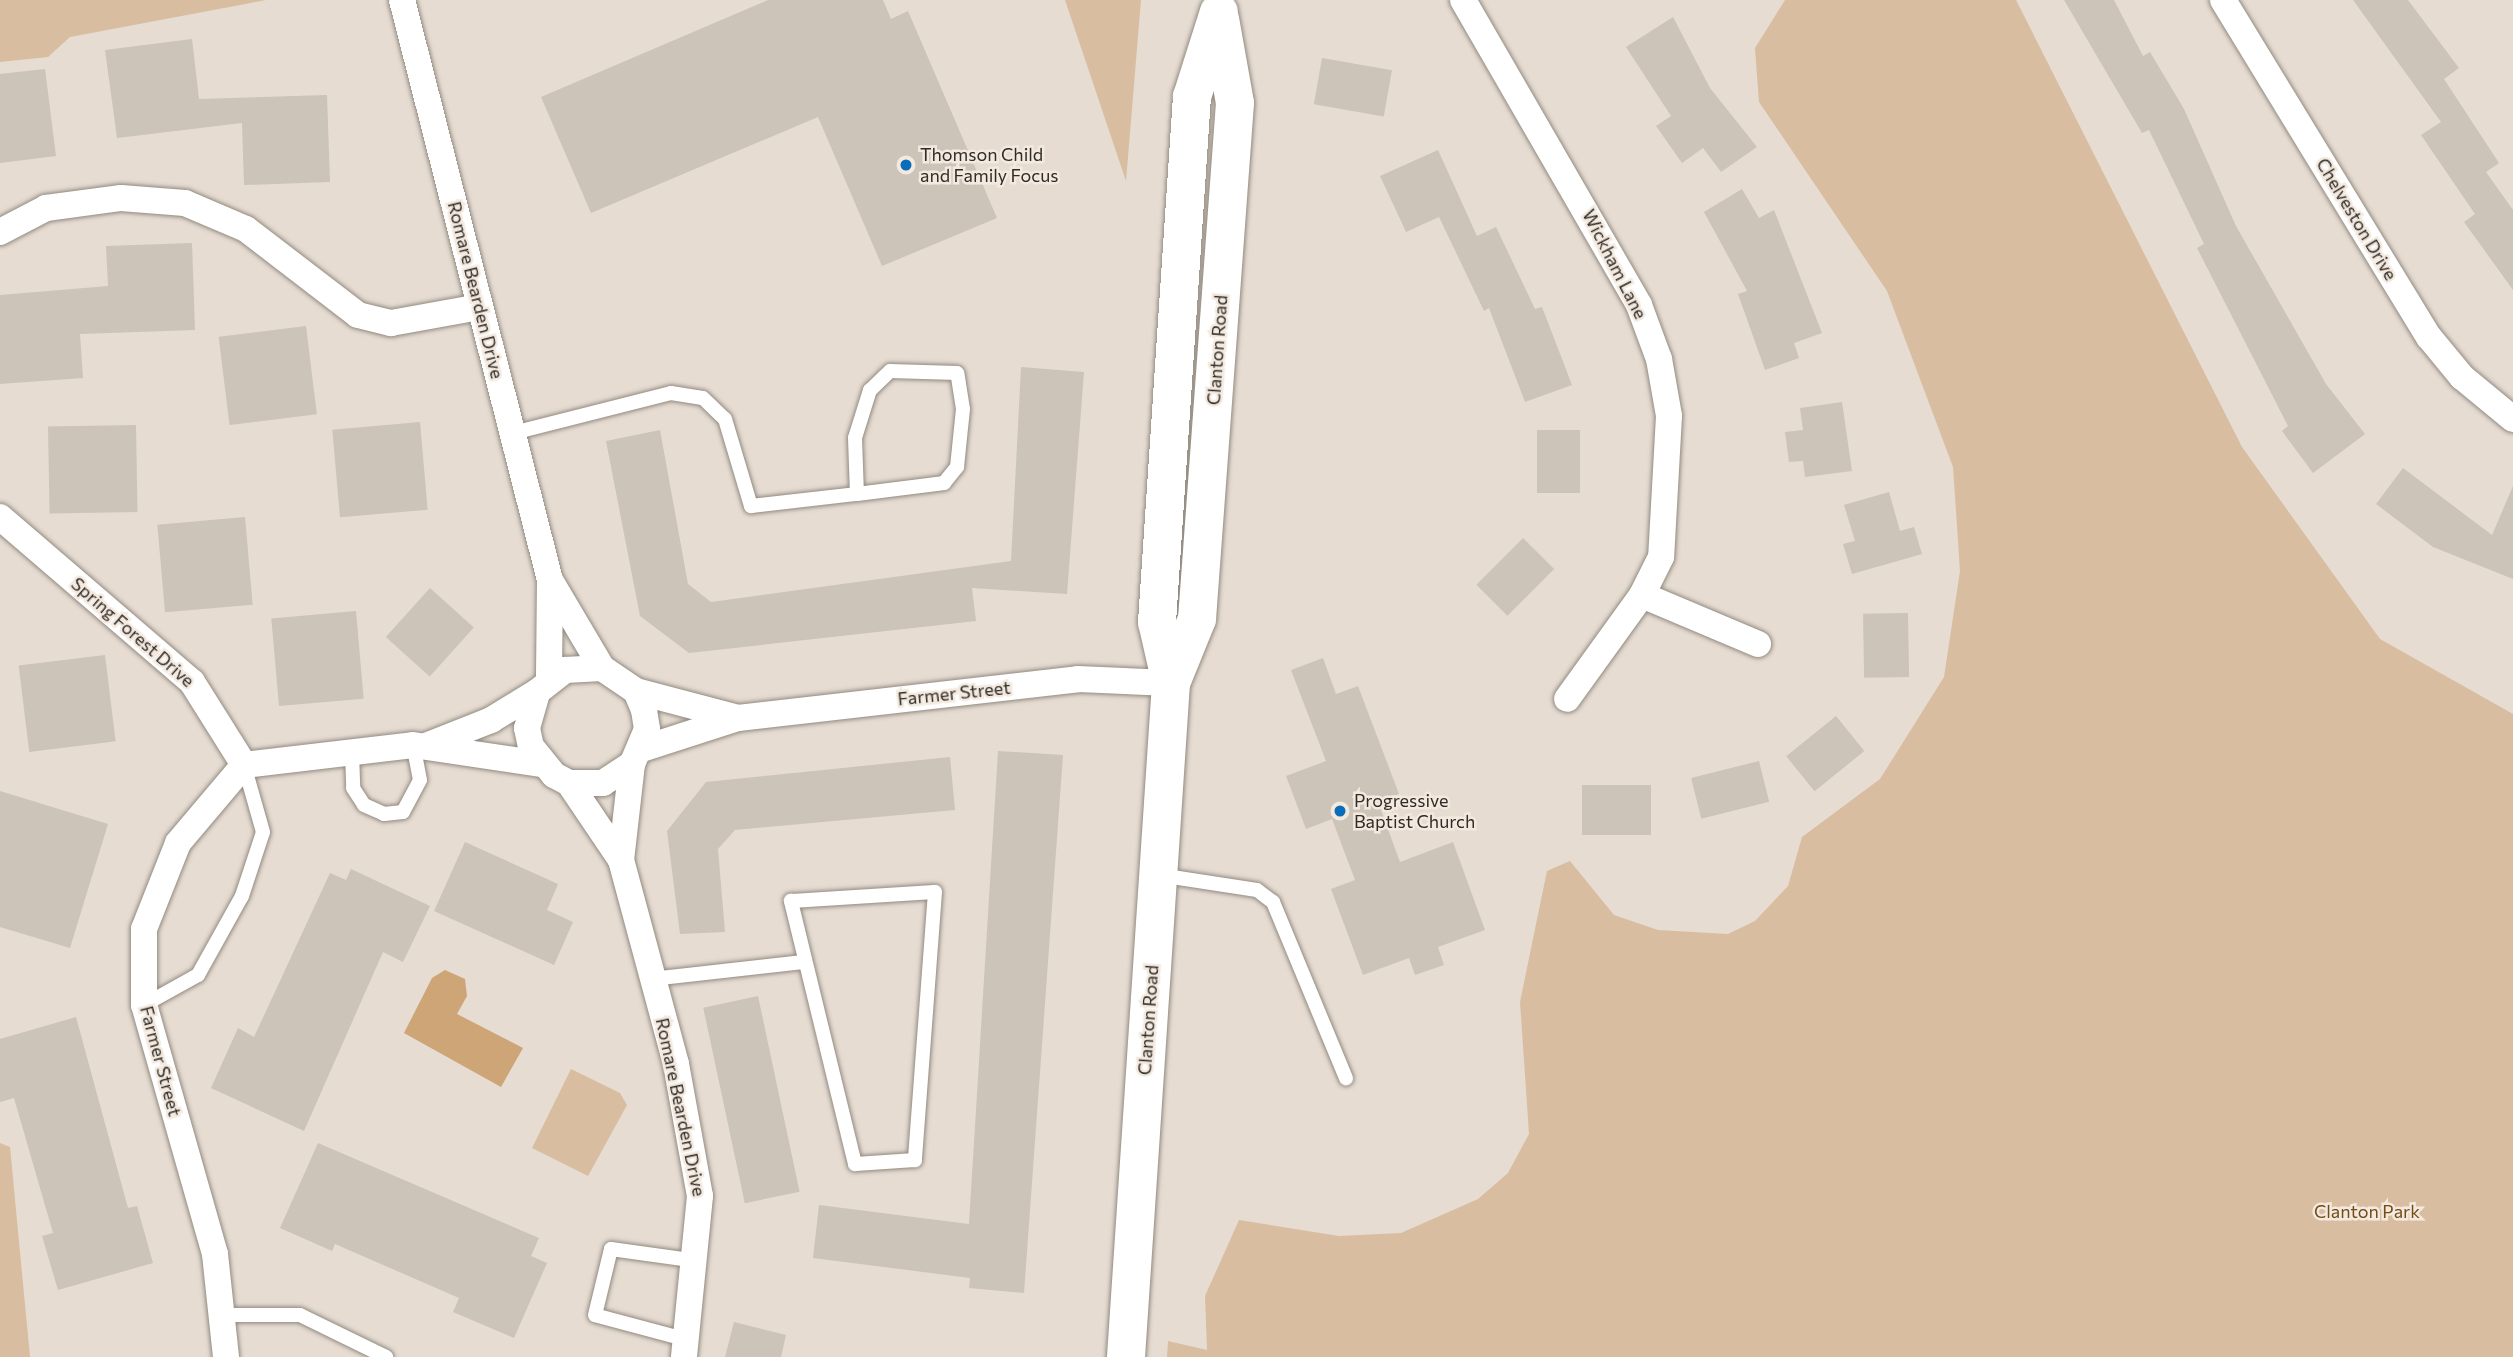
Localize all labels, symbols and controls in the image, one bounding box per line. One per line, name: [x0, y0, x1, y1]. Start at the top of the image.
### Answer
place label: Thomson Child and Family Focus: [920, 144, 1058, 186]
street label: Chelveston Drive: [2312, 154, 2402, 284]
marker: Thomson Child and Family Focus: [898, 157, 914, 173]
street label: Romare Bearden Drive: [444, 199, 508, 381]
street label: Wickham Lane: [1578, 206, 1652, 322]
street label: Clanton Road: [1202, 294, 1232, 406]
street label: Spring Forest Drive: [67, 573, 199, 691]
street label: Farmer Street: [897, 676, 1011, 710]
place label: Progressive Baptist Church: [1354, 790, 1475, 832]
marker: Progressive Baptist Church: [1332, 803, 1348, 819]
street label: Clanton Road: [1133, 964, 1163, 1076]
street label: Farmer Street: [136, 1003, 186, 1119]
street label: Romare Bearden Drive: [652, 1016, 710, 1198]
park label: Clanton Park: [2314, 1200, 2420, 1222]

